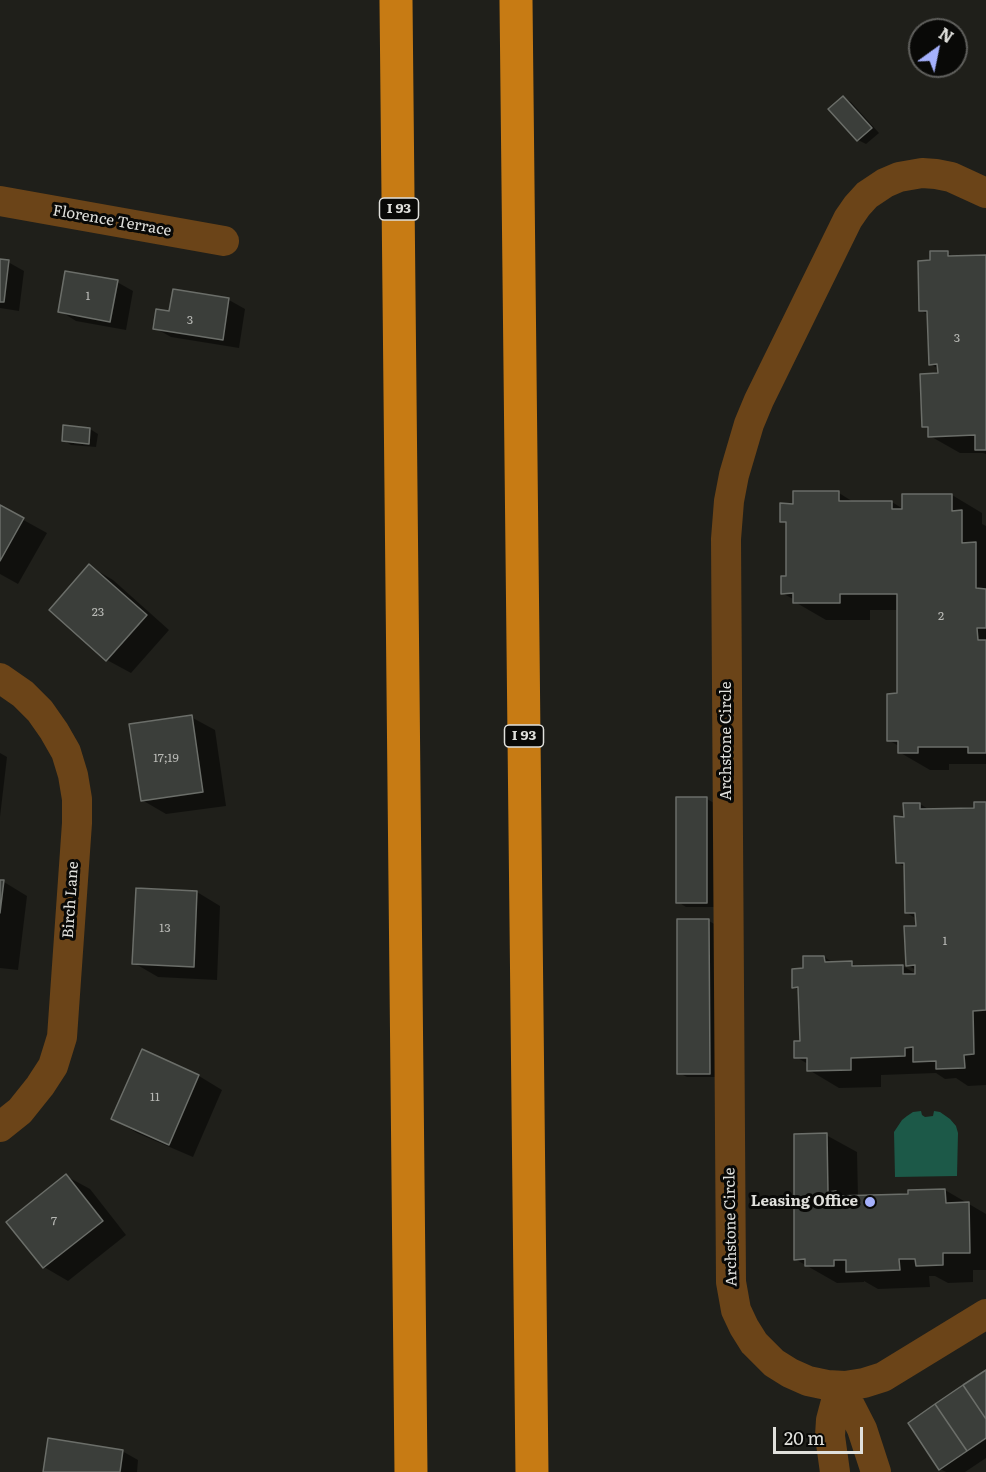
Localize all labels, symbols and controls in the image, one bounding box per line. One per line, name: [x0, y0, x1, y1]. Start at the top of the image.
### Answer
north arrow: [908, 18, 968, 78]
text: N: [935, 21, 959, 48]
road number: I 93: [380, 198, 418, 220]
street label: Florence Terrace: [51, 202, 173, 240]
house number: 1: [86, 289, 90, 303]
house number: 3: [187, 313, 193, 327]
house number: 3: [954, 331, 960, 345]
house number: 23: [92, 605, 104, 619]
house number: 2: [938, 609, 944, 623]
street label: Archstone Circle: [718, 681, 736, 801]
road number: I 93: [504, 725, 544, 747]
house number: 17;19: [153, 751, 179, 765]
street label: Birch Lane: [59, 861, 83, 939]
house number: 13: [159, 921, 171, 935]
house number: 1: [943, 934, 947, 948]
house number: 11: [150, 1090, 160, 1104]
street label: Archstone Circle: [721, 1167, 741, 1287]
place label: Leasing Office: [751, 1193, 858, 1211]
marker: Leasing Office: [863, 1195, 877, 1209]
house number: 7: [51, 1214, 57, 1228]
scale bar: [776, 1415, 866, 1453]
text: 20 m: [784, 1424, 825, 1451]

